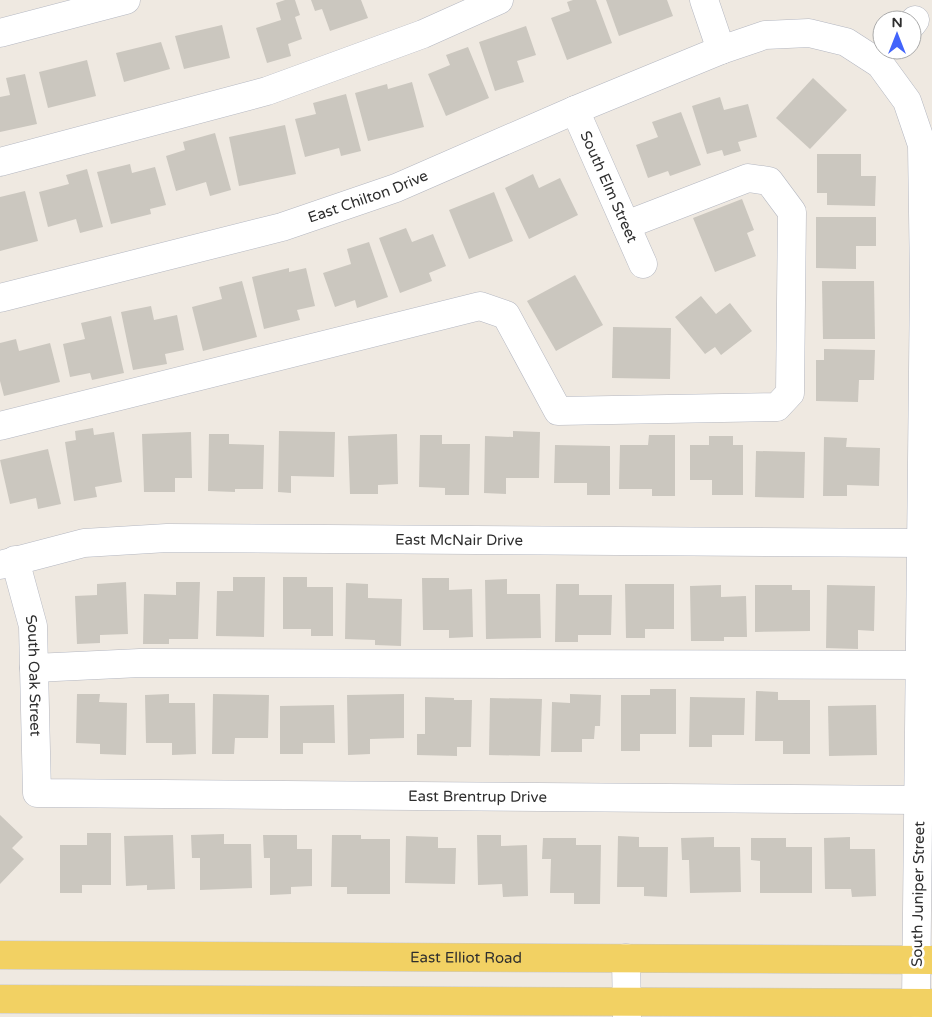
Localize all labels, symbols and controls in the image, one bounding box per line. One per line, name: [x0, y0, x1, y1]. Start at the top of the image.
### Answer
north arrow: [872, 10, 922, 60]
text: N: [891, 14, 903, 31]
street label: South Elm Street: [576, 128, 642, 246]
street label: East Chilton Drive: [305, 166, 431, 226]
street label: East McNair Drive: [395, 531, 523, 549]
street label: South Oak Street: [21, 613, 45, 737]
street label: East Brentrup Drive: [408, 787, 547, 806]
street label: South Juniper Street: [908, 821, 928, 967]
street label: East Elliot Road: [410, 948, 522, 967]

